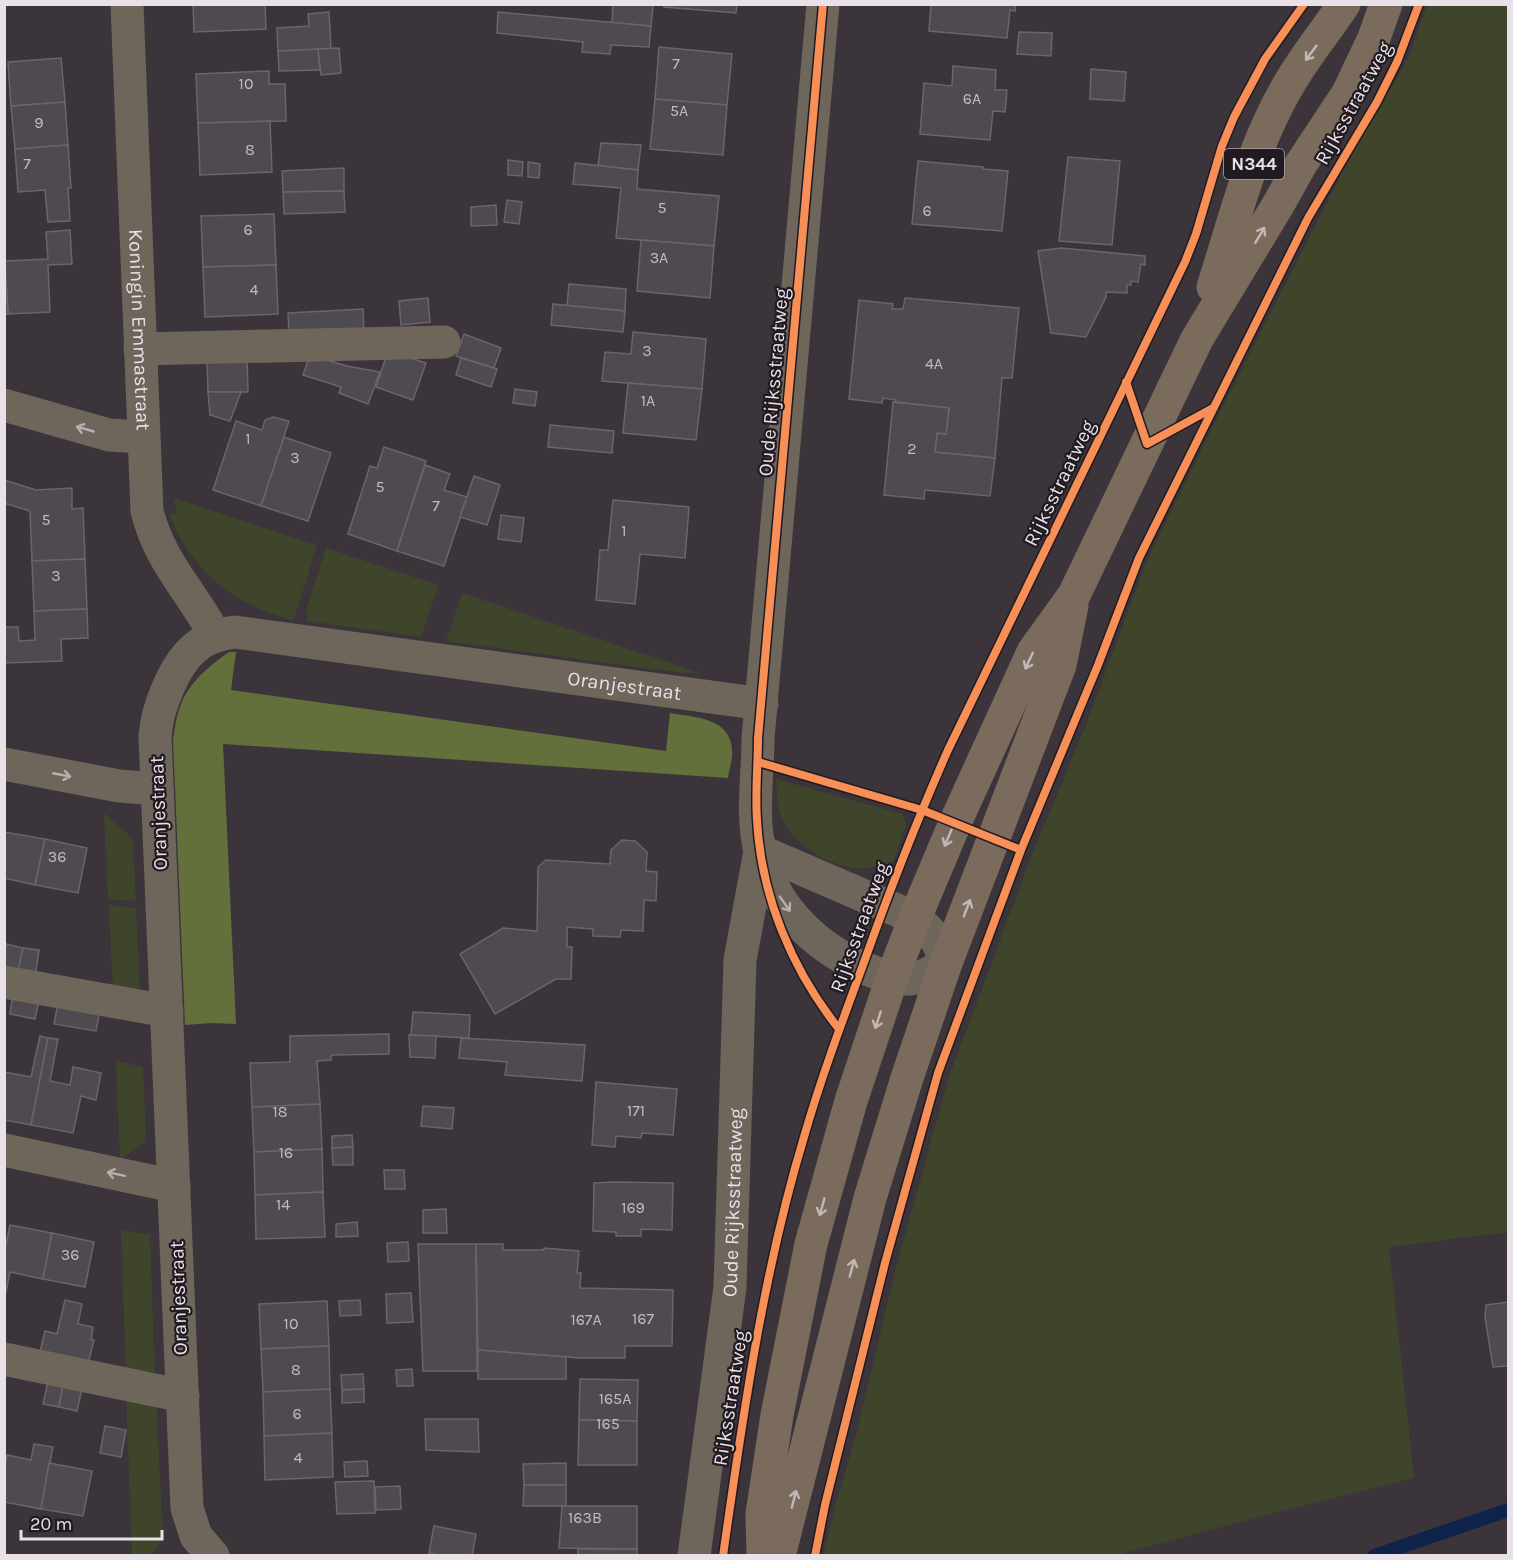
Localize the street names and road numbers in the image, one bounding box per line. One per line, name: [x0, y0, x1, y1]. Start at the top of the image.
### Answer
street label: Rijksstraatweg: [1310, 38, 1397, 169]
road number: N344: [1224, 149, 1284, 179]
street label: Koningin Emmastraat: [124, 228, 155, 432]
street label: Oude Rijksstraatweg: [754, 287, 793, 477]
street label: Rijksstraatweg: [1019, 417, 1100, 550]
street label: Oranjestraat: [566, 667, 683, 705]
street label: Oranjestraat: [145, 755, 172, 871]
street label: Rijksstraatweg: [825, 859, 894, 996]
street label: Oude Rijksstraatweg: [718, 1108, 747, 1298]
street label: Oranjestraat: [165, 1240, 192, 1356]
street label: Rijksstraatweg: [708, 1329, 753, 1468]

